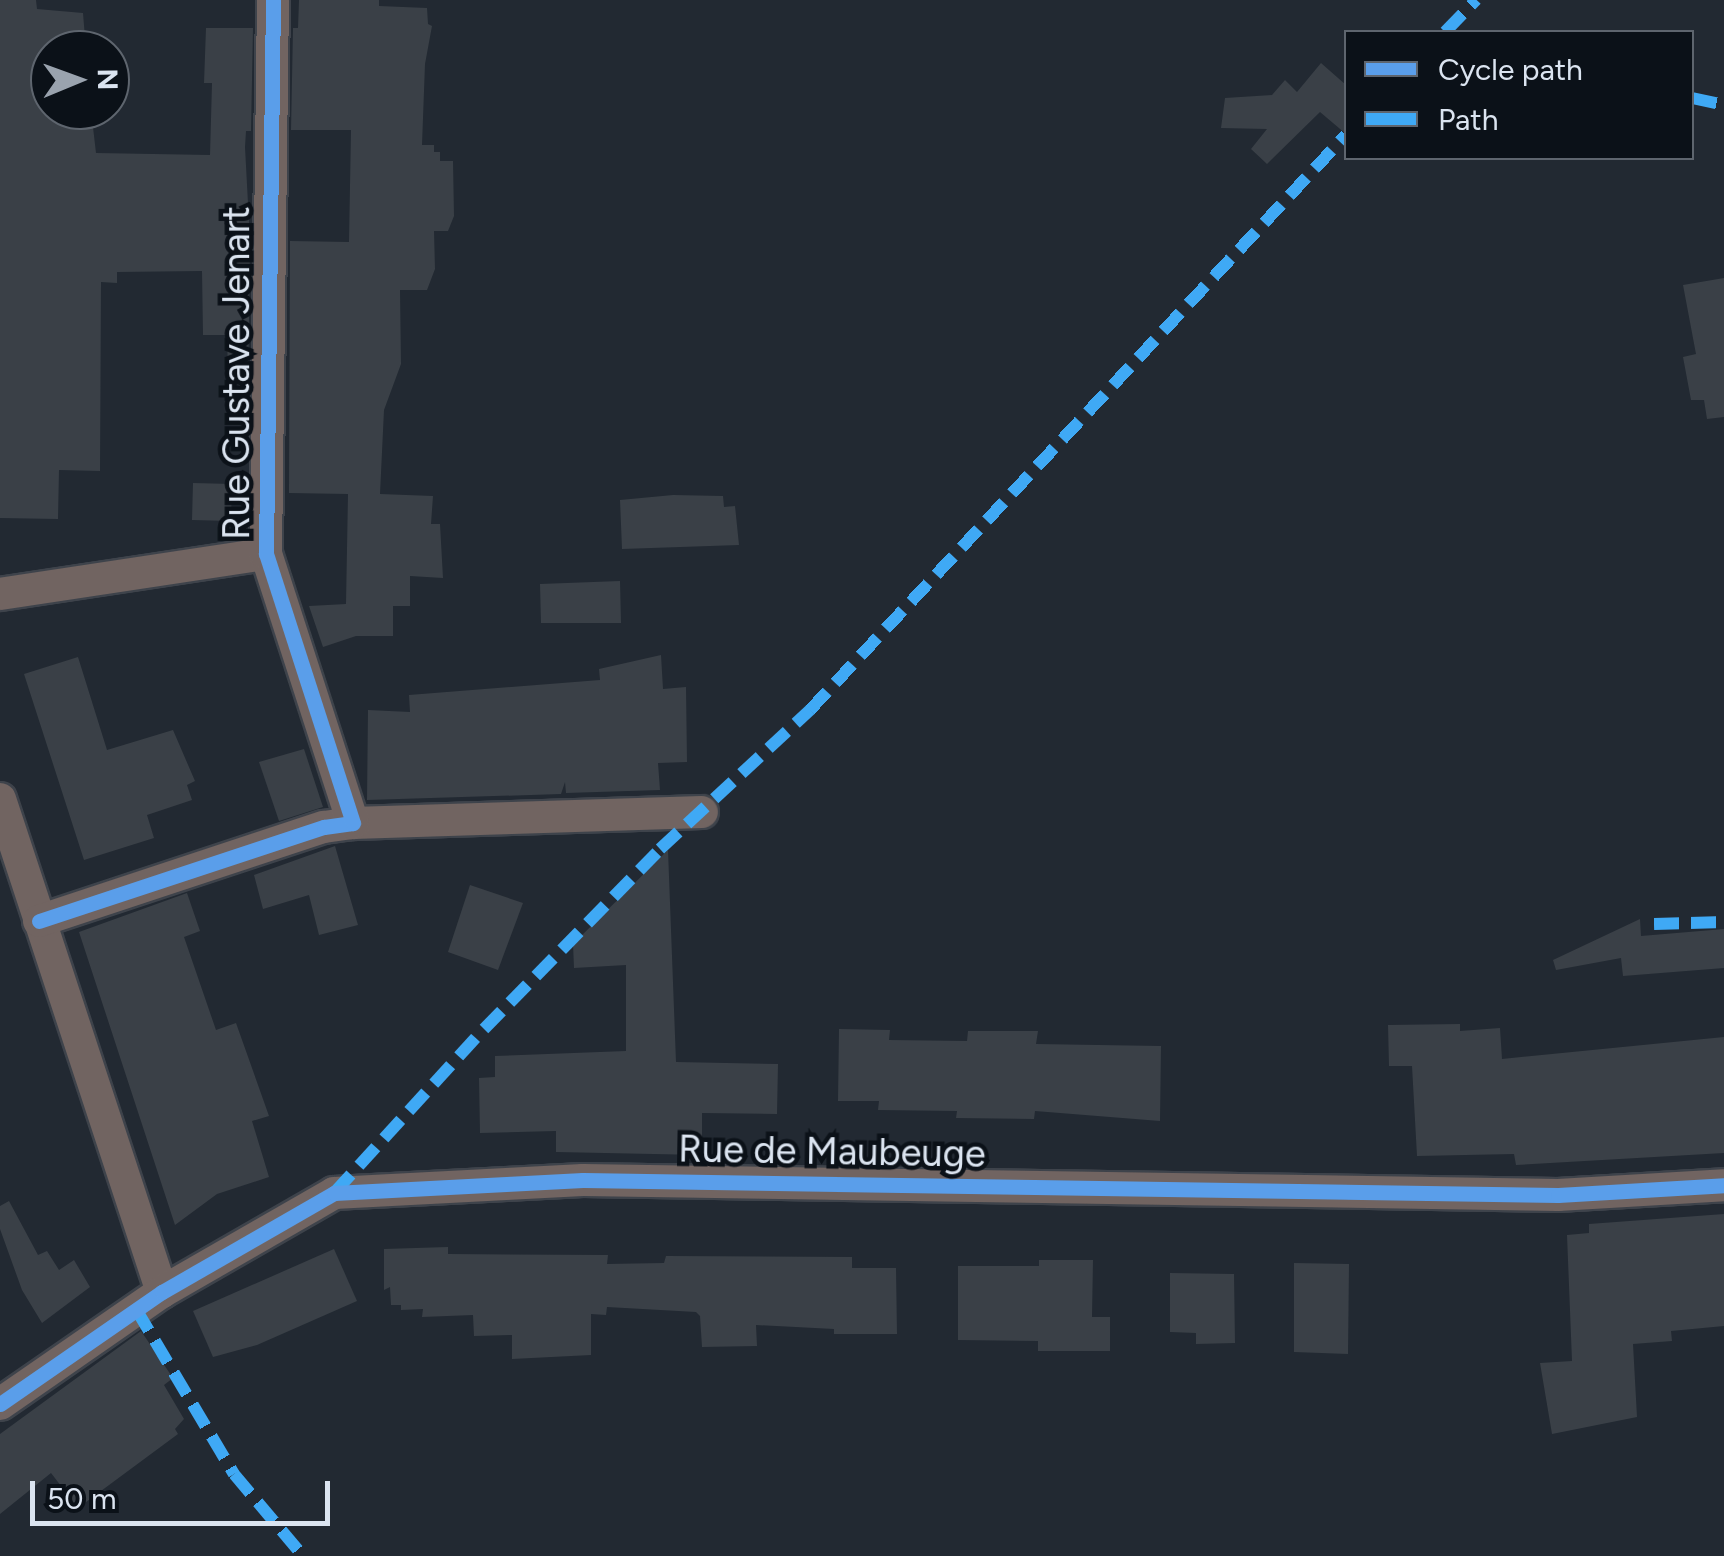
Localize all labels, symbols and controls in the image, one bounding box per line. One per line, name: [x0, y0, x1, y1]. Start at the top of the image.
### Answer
north arrow: [30, 30, 130, 130]
legend: [1344, 30, 1694, 160]
text: Cycle path: [1438, 51, 1583, 88]
text: N: [91, 68, 125, 91]
text: Path: [1438, 101, 1498, 138]
street label: Rue Gustave Jenart: [214, 206, 260, 540]
street label: Rue de Maubeuge: [678, 1127, 986, 1177]
scale bar: [35, 1461, 335, 1523]
text: 50 m: [47, 1480, 116, 1517]

